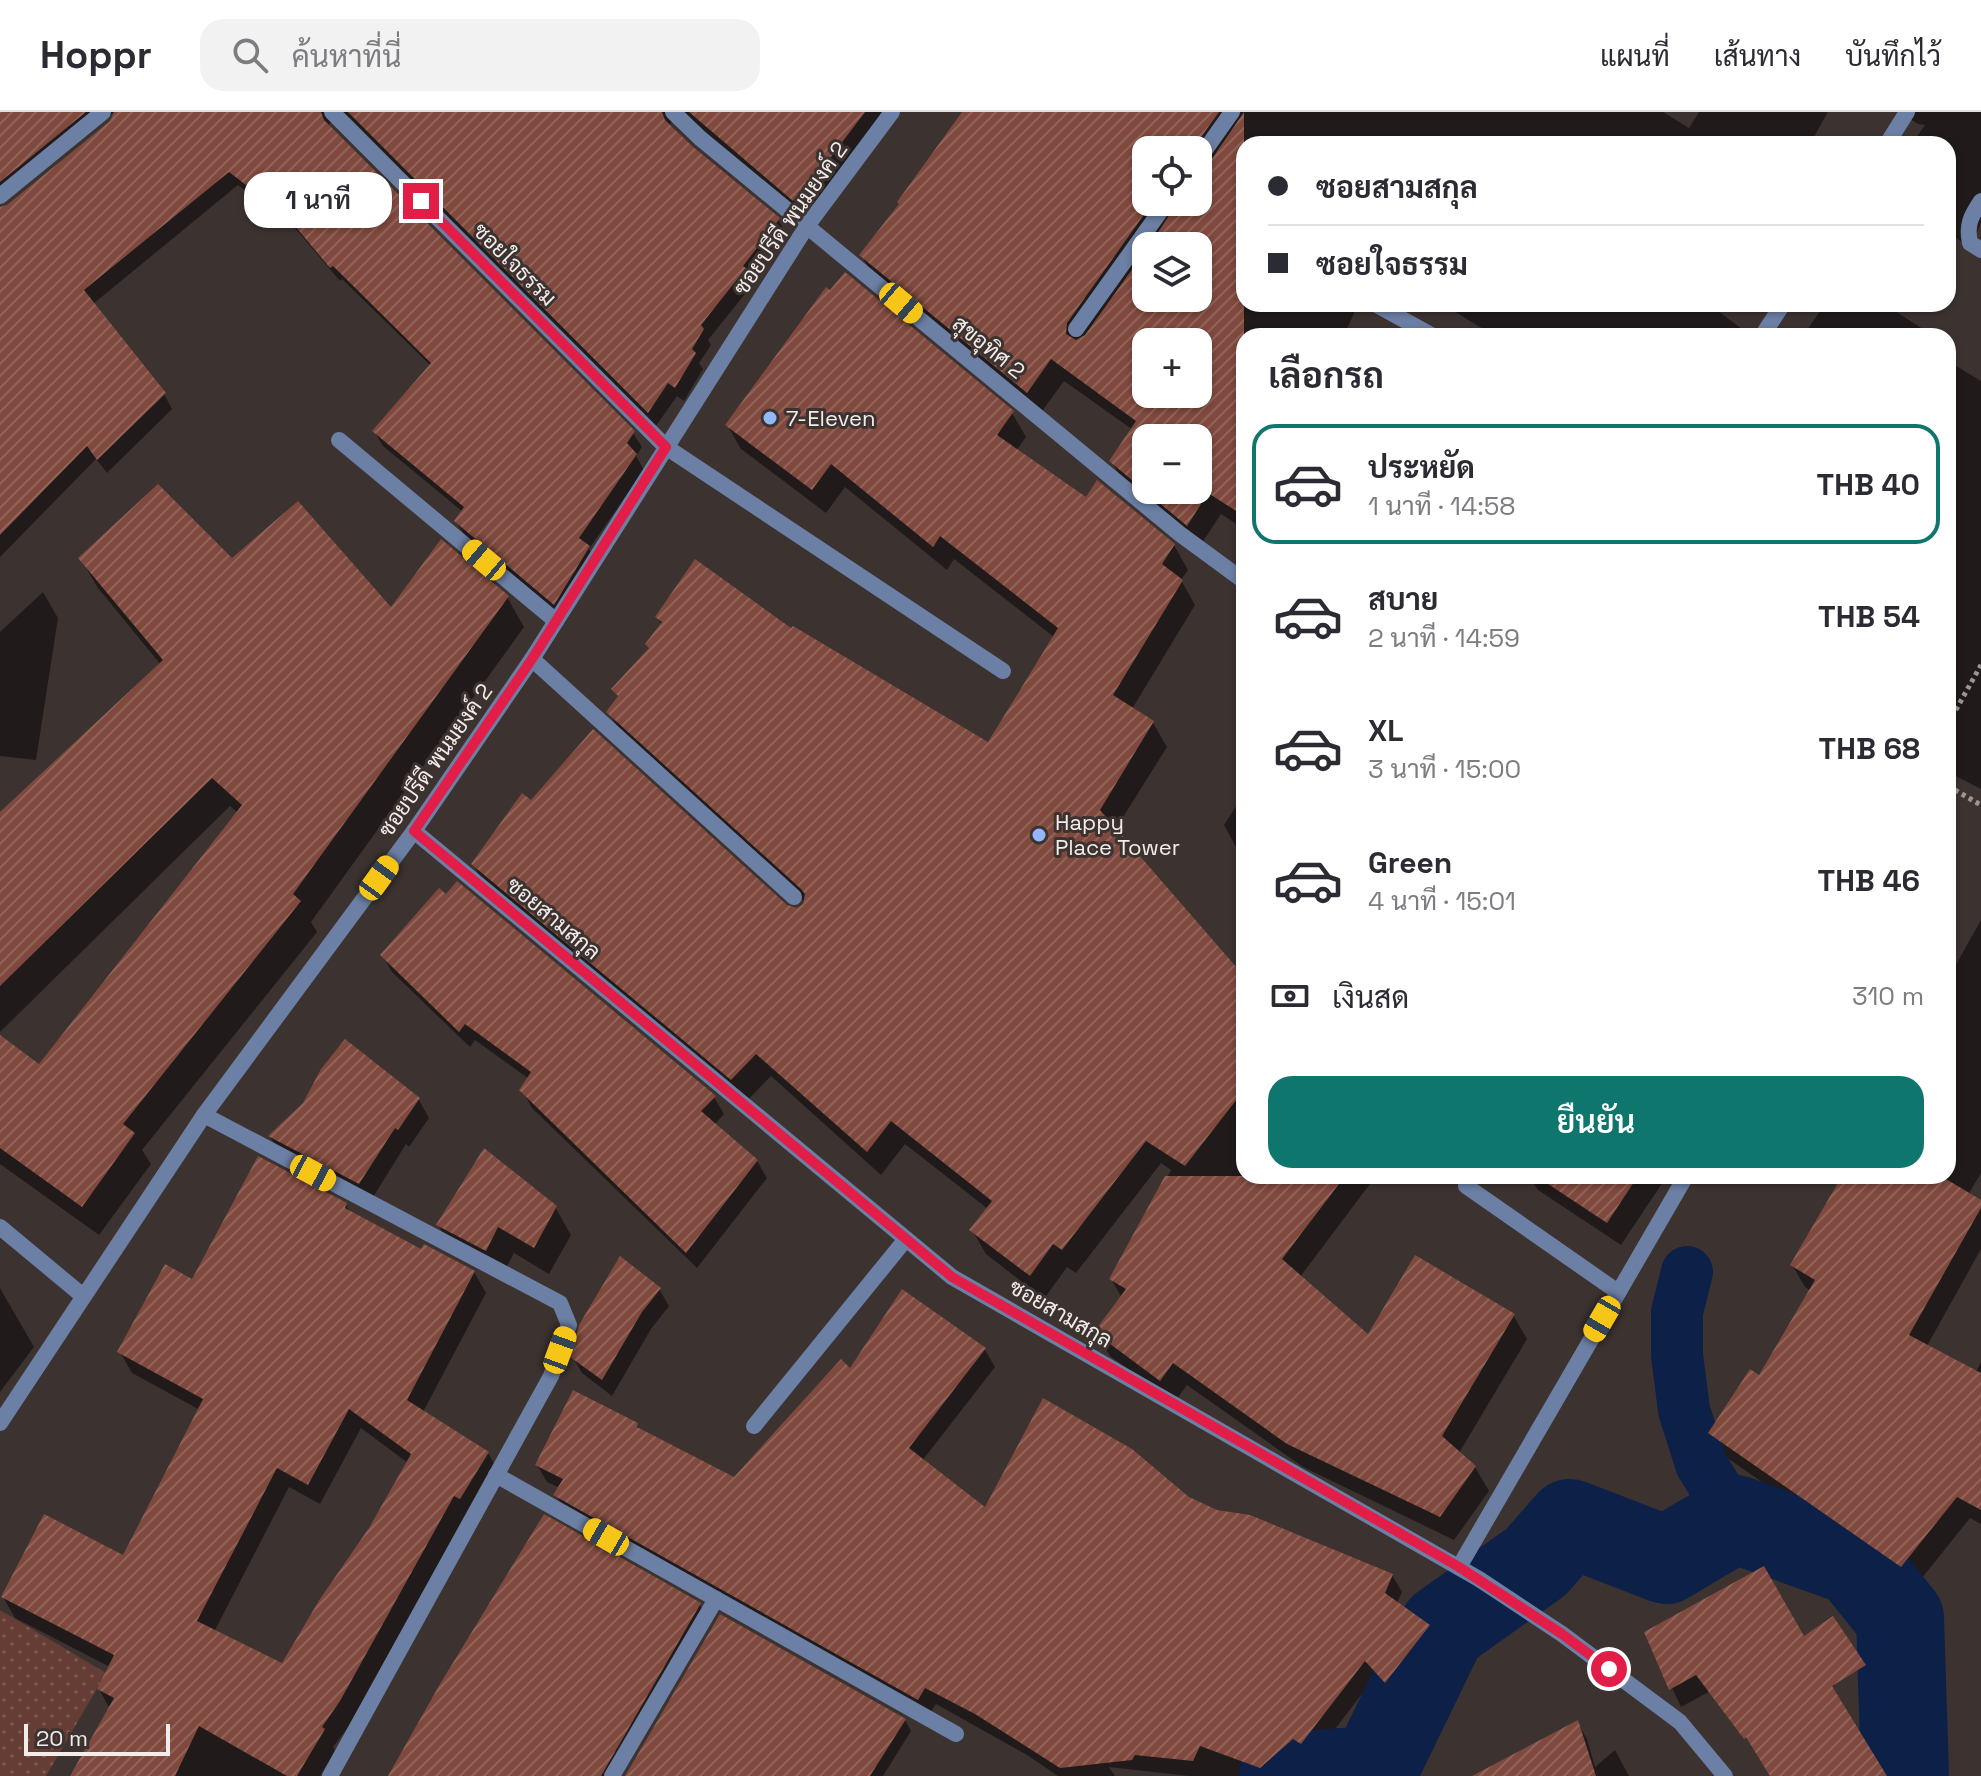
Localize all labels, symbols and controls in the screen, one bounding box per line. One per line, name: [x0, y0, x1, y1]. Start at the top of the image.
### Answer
search box: [200, 19, 760, 91]
text: Hoppr: [40, 31, 152, 79]
icon: search: [228, 33, 272, 77]
text: ค้นหาที่นี่: [292, 37, 401, 76]
text: แผนที่: [1600, 38, 1670, 74]
text: เส้นทาง: [1714, 38, 1801, 74]
text: บันทึกไว้: [1845, 38, 1941, 74]
street label: ซอยปรีดี พนมยงค์ 2: [727, 136, 853, 300]
map controls: [1132, 136, 1212, 504]
button: locate: [1132, 136, 1212, 216]
text: ซอยสามสกุล: [1316, 168, 1478, 207]
callout: 1 นาที: [245, 173, 393, 229]
text: 1 นาที: [285, 183, 351, 217]
route end: [403, 183, 439, 219]
street label: ซอยใจธรรม: [468, 217, 562, 311]
button: layers: [1132, 232, 1212, 312]
text: ซอยใจธรรม: [1316, 245, 1468, 284]
car: [875, 278, 927, 328]
street label: สุขอุทิศ 2: [946, 309, 1031, 386]
button: +: [1132, 328, 1212, 408]
text: เลือกรถ: [1268, 353, 1384, 399]
place label: 7-Eleven: [786, 404, 875, 432]
marker: 7-Eleven: [761, 409, 779, 427]
button: −: [1132, 424, 1212, 504]
icon: car: [1272, 448, 1344, 520]
text: ประหยัด: [1368, 448, 1475, 487]
text: THB 40: [1817, 465, 1920, 504]
text: 1 นาที · 14:58: [1368, 489, 1516, 523]
car: [458, 535, 510, 585]
icon: car: [1272, 580, 1344, 652]
text: สบาย: [1368, 580, 1438, 619]
text: THB 54: [1818, 597, 1920, 636]
text: 2 นาที · 14:59: [1368, 621, 1520, 655]
street label: ซอยปรีดี พนมยงค์ 2: [372, 678, 498, 842]
text: XL: [1368, 711, 1404, 750]
icon: car: [1272, 712, 1344, 784]
text: THB 68: [1819, 729, 1920, 768]
text: 3 นาที · 15:00: [1368, 752, 1521, 786]
place label: Happy Place Tower: [1055, 808, 1180, 861]
marker: Happy Place Tower: [1030, 826, 1048, 844]
text: Green: [1368, 843, 1452, 882]
icon: car: [1272, 844, 1344, 916]
car: [355, 852, 403, 904]
text: THB 46: [1818, 861, 1920, 900]
street label: ซอยสามสกุล: [500, 871, 607, 967]
text: 4 นาที · 15:01: [1368, 884, 1516, 918]
icon: cash: [1268, 974, 1312, 1018]
text: เงินสด: [1332, 978, 1409, 1017]
text: 310 m: [1852, 979, 1924, 1013]
button: ยืนยัน: [1268, 1076, 1924, 1168]
car: [286, 1151, 340, 1195]
street label: ซอยสามสกุล: [1004, 1272, 1117, 1355]
car: [1580, 1292, 1624, 1346]
car: [541, 1323, 579, 1377]
car: [579, 1515, 633, 1559]
route start: [1591, 1651, 1627, 1687]
scale bar: [24, 1720, 170, 1756]
text: 20 m: [36, 1724, 88, 1752]

